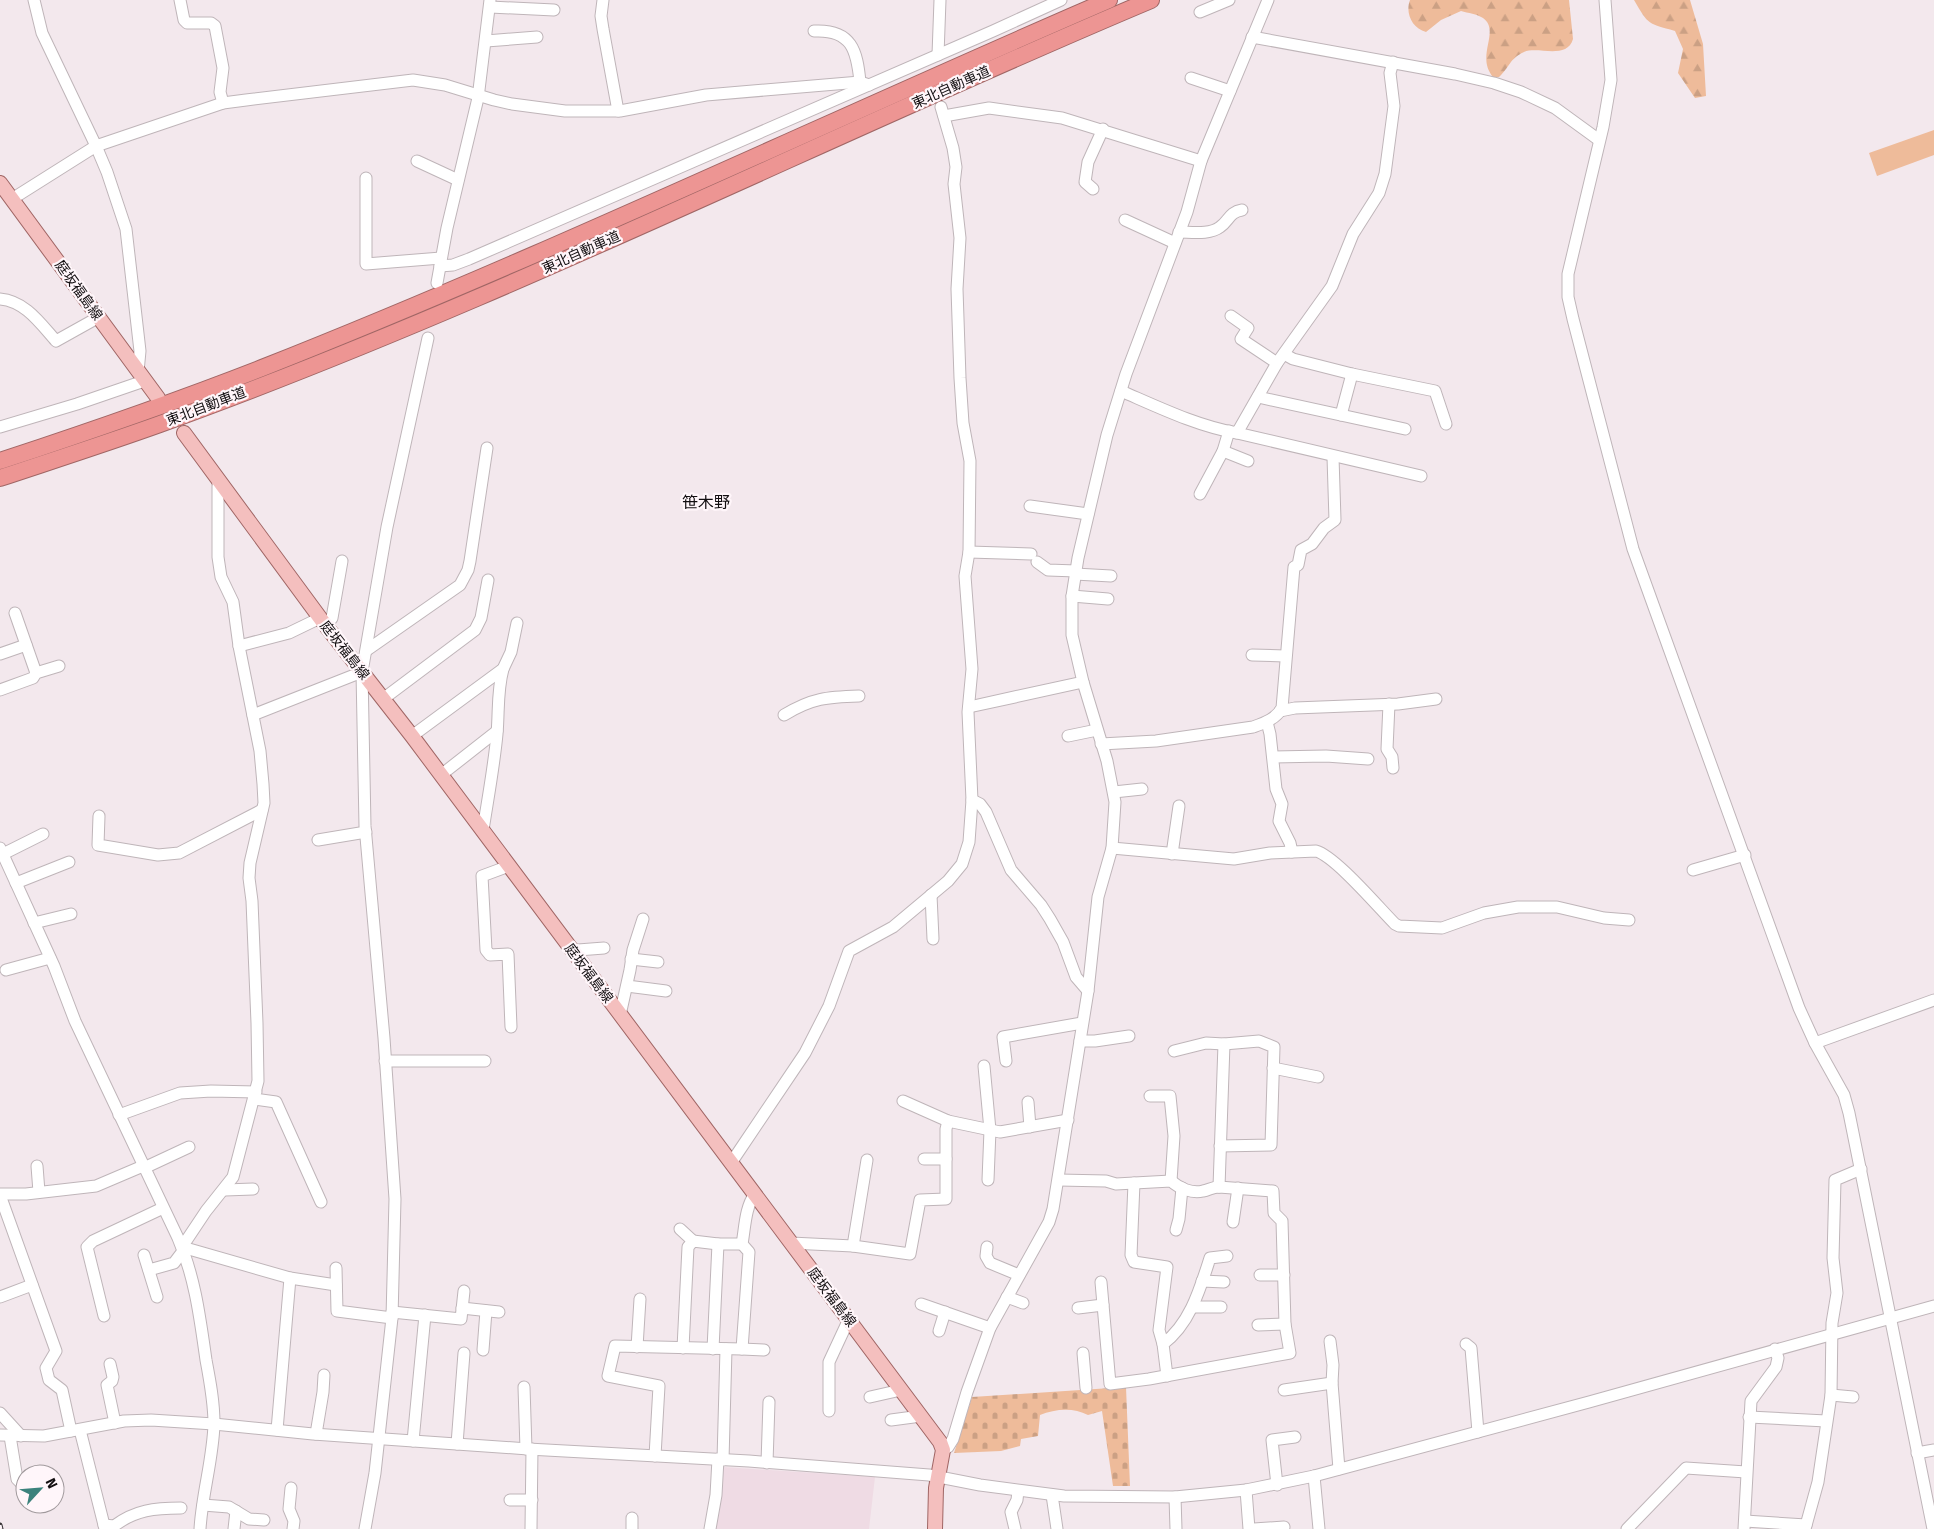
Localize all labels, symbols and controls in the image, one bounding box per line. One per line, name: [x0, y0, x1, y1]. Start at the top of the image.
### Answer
street label: 東北自動車道: [909, 63, 993, 112]
street label: 東北自動車道: [539, 228, 623, 277]
street label: 庭坂福島線: [51, 257, 106, 324]
street label: 東北自動車道: [164, 383, 248, 429]
district label: 笹木野: [682, 493, 730, 512]
street label: 庭坂福島線: [316, 617, 373, 683]
street label: 庭坂福島線: [561, 940, 616, 1006]
street label: 庭坂福島線: [804, 1264, 859, 1330]
north arrow: [15, 1464, 65, 1514]
text: N: [42, 1476, 61, 1491]

